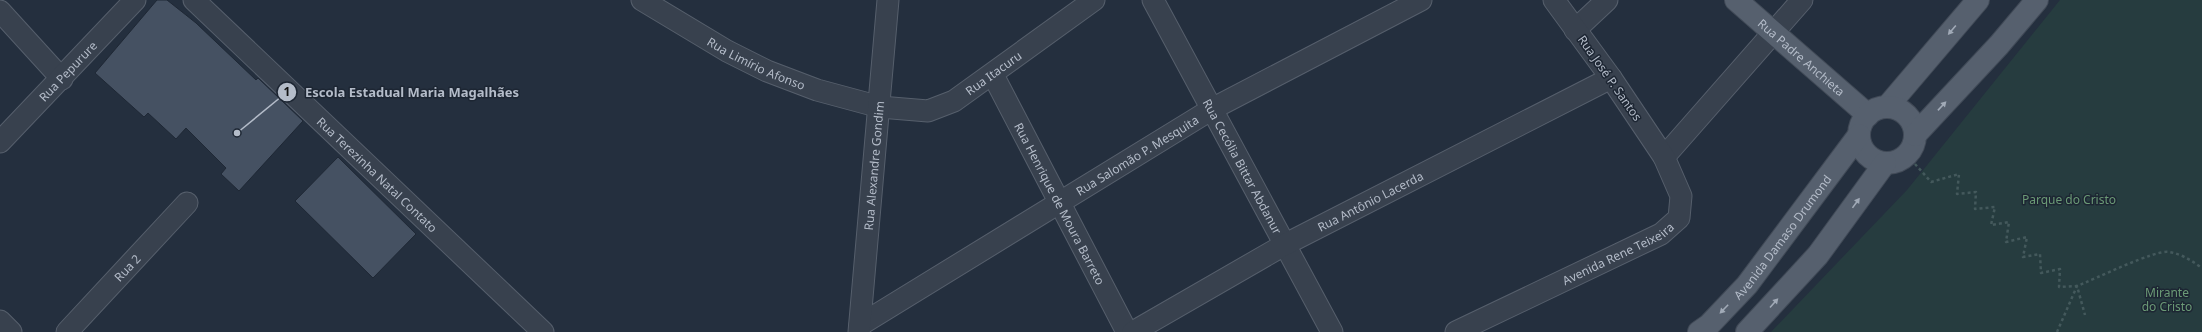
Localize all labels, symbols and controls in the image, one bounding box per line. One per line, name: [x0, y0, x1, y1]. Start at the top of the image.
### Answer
street label: Rua Padre Anchieta: [1755, 15, 1849, 100]
one-way arrow: [1948, 24, 1957, 35]
street label: Rua José P. Santos: [1574, 32, 1646, 124]
street label: Rua Limírio Afonso: [704, 33, 808, 93]
street label: Rua Pepurure: [35, 37, 101, 105]
street label: Rua Itacuru: [962, 47, 1025, 99]
callout: Escola Estadual Maria Magalhães: [277, 79, 527, 104]
text: 1: [284, 83, 290, 100]
text: Escola Estadual Maria Magalhães: [305, 83, 519, 101]
street label: Rua Cecólia Bittar Abdanur: [1199, 96, 1286, 237]
street label: Rua Alexandre Gondim: [859, 100, 888, 231]
one-way arrow: [1937, 101, 1946, 111]
street label: Rua Salomão P. Mesquita: [1072, 111, 1202, 199]
street label: Rua Terezinha Natal Contato: [313, 113, 441, 236]
street label: Rua Henrique de Moura Barreto: [1011, 120, 1109, 288]
street label: Rua Antônio Lacerda: [1314, 167, 1426, 235]
street label: Avenida Damaso Drumond: [1729, 171, 1835, 303]
park label: Parque do Cristo: [2022, 191, 2116, 208]
one-way arrow: [1852, 197, 1860, 208]
street label: Avenida Rene Teixeira: [1559, 218, 1677, 289]
street label: Rua 2: [110, 250, 144, 285]
park label: Mirante do Cristo: [2142, 284, 2192, 315]
one-way arrow: [1769, 298, 1778, 308]
one-way arrow: [1719, 304, 1729, 314]

